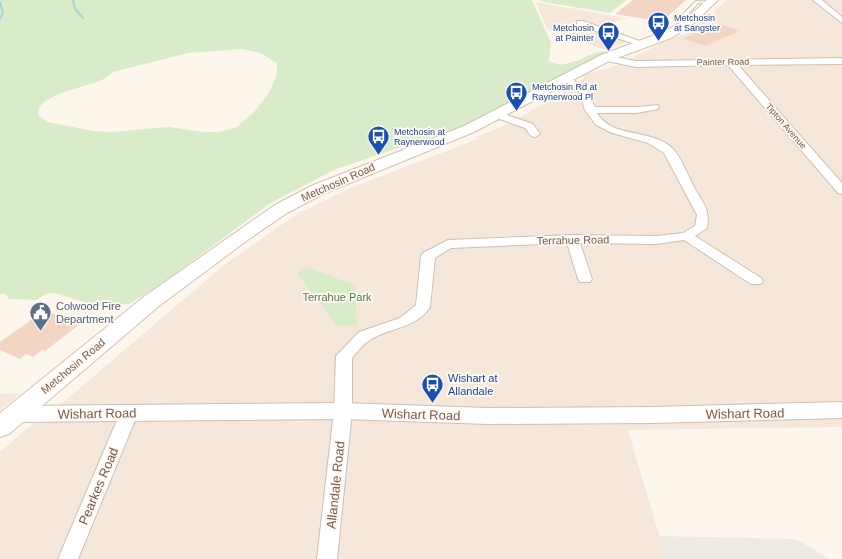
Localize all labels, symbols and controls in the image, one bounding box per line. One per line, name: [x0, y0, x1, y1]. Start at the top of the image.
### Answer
bus stop icon: Metchosin at Sangster: [645, 10, 671, 43]
place label: Metchosin at Sangster: [674, 13, 720, 33]
bus stop icon: Metchosin at Painter: [596, 20, 622, 53]
place label: Metchosin at Painter: [553, 23, 594, 43]
street label: Painter Road: [697, 57, 749, 67]
bus stop icon: Metchosin Rd at Raynerwood Pl: [504, 79, 530, 112]
place label: Metchosin Rd at Raynerwood Pl: [532, 82, 598, 102]
street label: Tipton Avenue: [764, 101, 808, 151]
bus stop icon: Metchosin at Raynerwood: [366, 124, 392, 157]
place label: Metchosin at Raynerwood: [394, 127, 446, 147]
street label: Metchosin Road: [299, 160, 377, 204]
street label: Terrahue Road: [537, 233, 609, 247]
park label: Terrahue Park: [302, 291, 372, 303]
public building icon: Colwood Fire Department: [28, 299, 54, 332]
place label: Colwood Fire Department: [56, 300, 121, 325]
street label: Metchosin Road: [39, 336, 107, 396]
bus stop icon: Wishart at Allandale: [419, 371, 445, 404]
place label: Wishart at Allandale: [448, 372, 498, 397]
street label: Wishart Road: [58, 405, 137, 422]
street label: Wishart Road: [706, 405, 785, 422]
street label: Wishart Road: [381, 406, 461, 423]
street label: Allandale Road: [323, 440, 348, 530]
street label: Pearkes Road: [75, 445, 121, 527]

